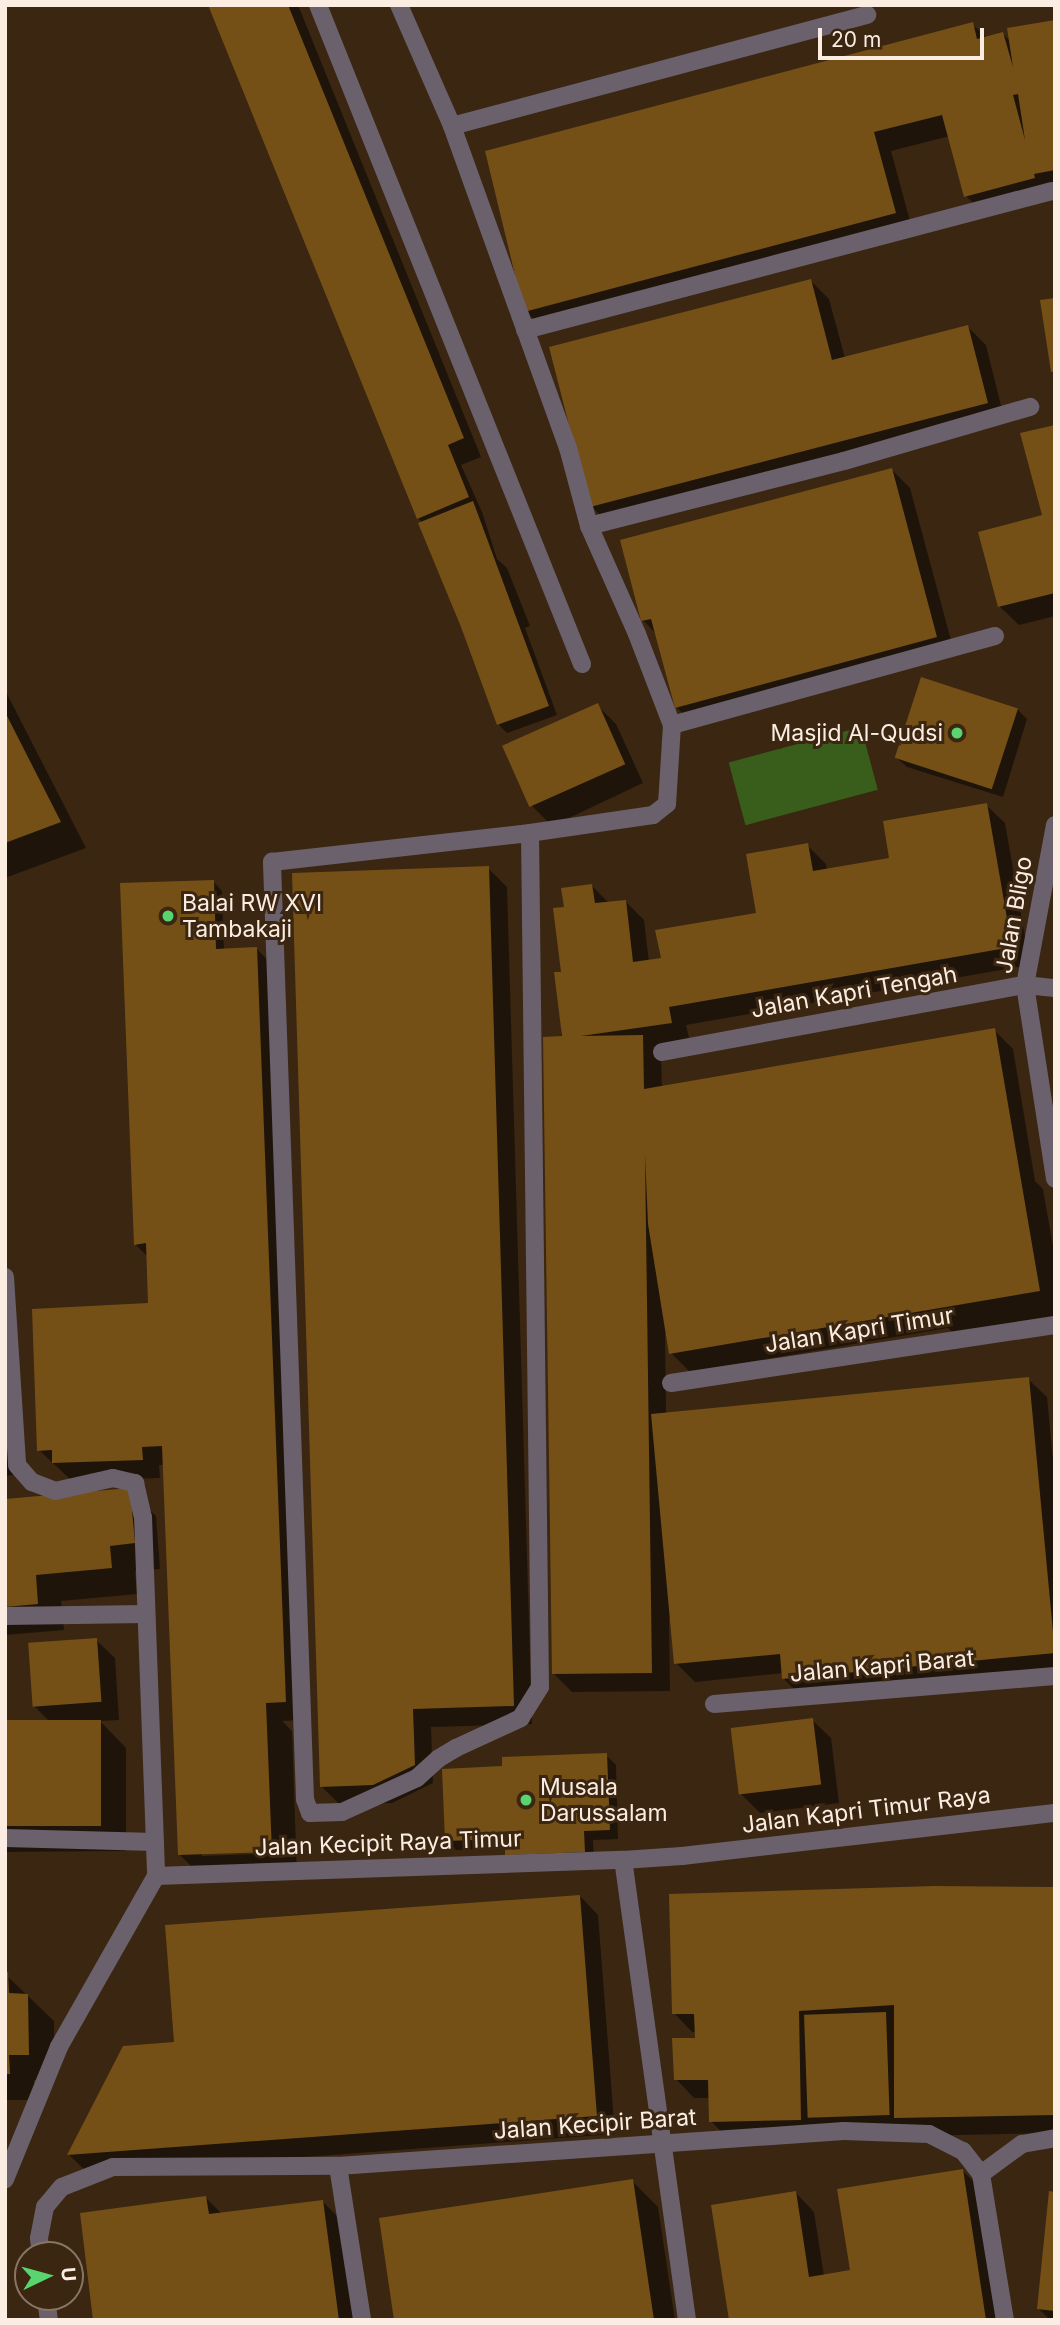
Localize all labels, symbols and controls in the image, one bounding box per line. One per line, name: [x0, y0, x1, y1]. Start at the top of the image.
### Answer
scale bar: [822, 14, 988, 58]
text: 20 m: [831, 27, 881, 52]
place label: Masjid Al-Qudsi: [770, 719, 943, 747]
marker: Masjid Al-Qudsi: [949, 725, 965, 741]
street label: Jalan Bligo: [990, 854, 1038, 976]
place label: Balai RW XVI Tambakaji: [182, 889, 322, 943]
marker: Balai RW XVI Tambakaji: [160, 908, 176, 924]
street label: Jalan Kapri Tengah: [749, 960, 959, 1024]
street label: Jalan Kapri Timur: [763, 1301, 955, 1359]
street label: Jalan Kapri Barat: [789, 1644, 975, 1688]
place label: Musala Darussalam: [540, 1773, 668, 1827]
street label: Jalan Kapri Timur Raya: [740, 1781, 992, 1839]
marker: Musala Darussalam: [518, 1792, 534, 1808]
street label: Jalan Kecipit Raya Timur: [254, 1825, 522, 1861]
street label: Jalan Kecipir Barat: [493, 2103, 697, 2145]
north arrow: [14, 2241, 84, 2311]
text: U: [56, 2266, 80, 2282]

